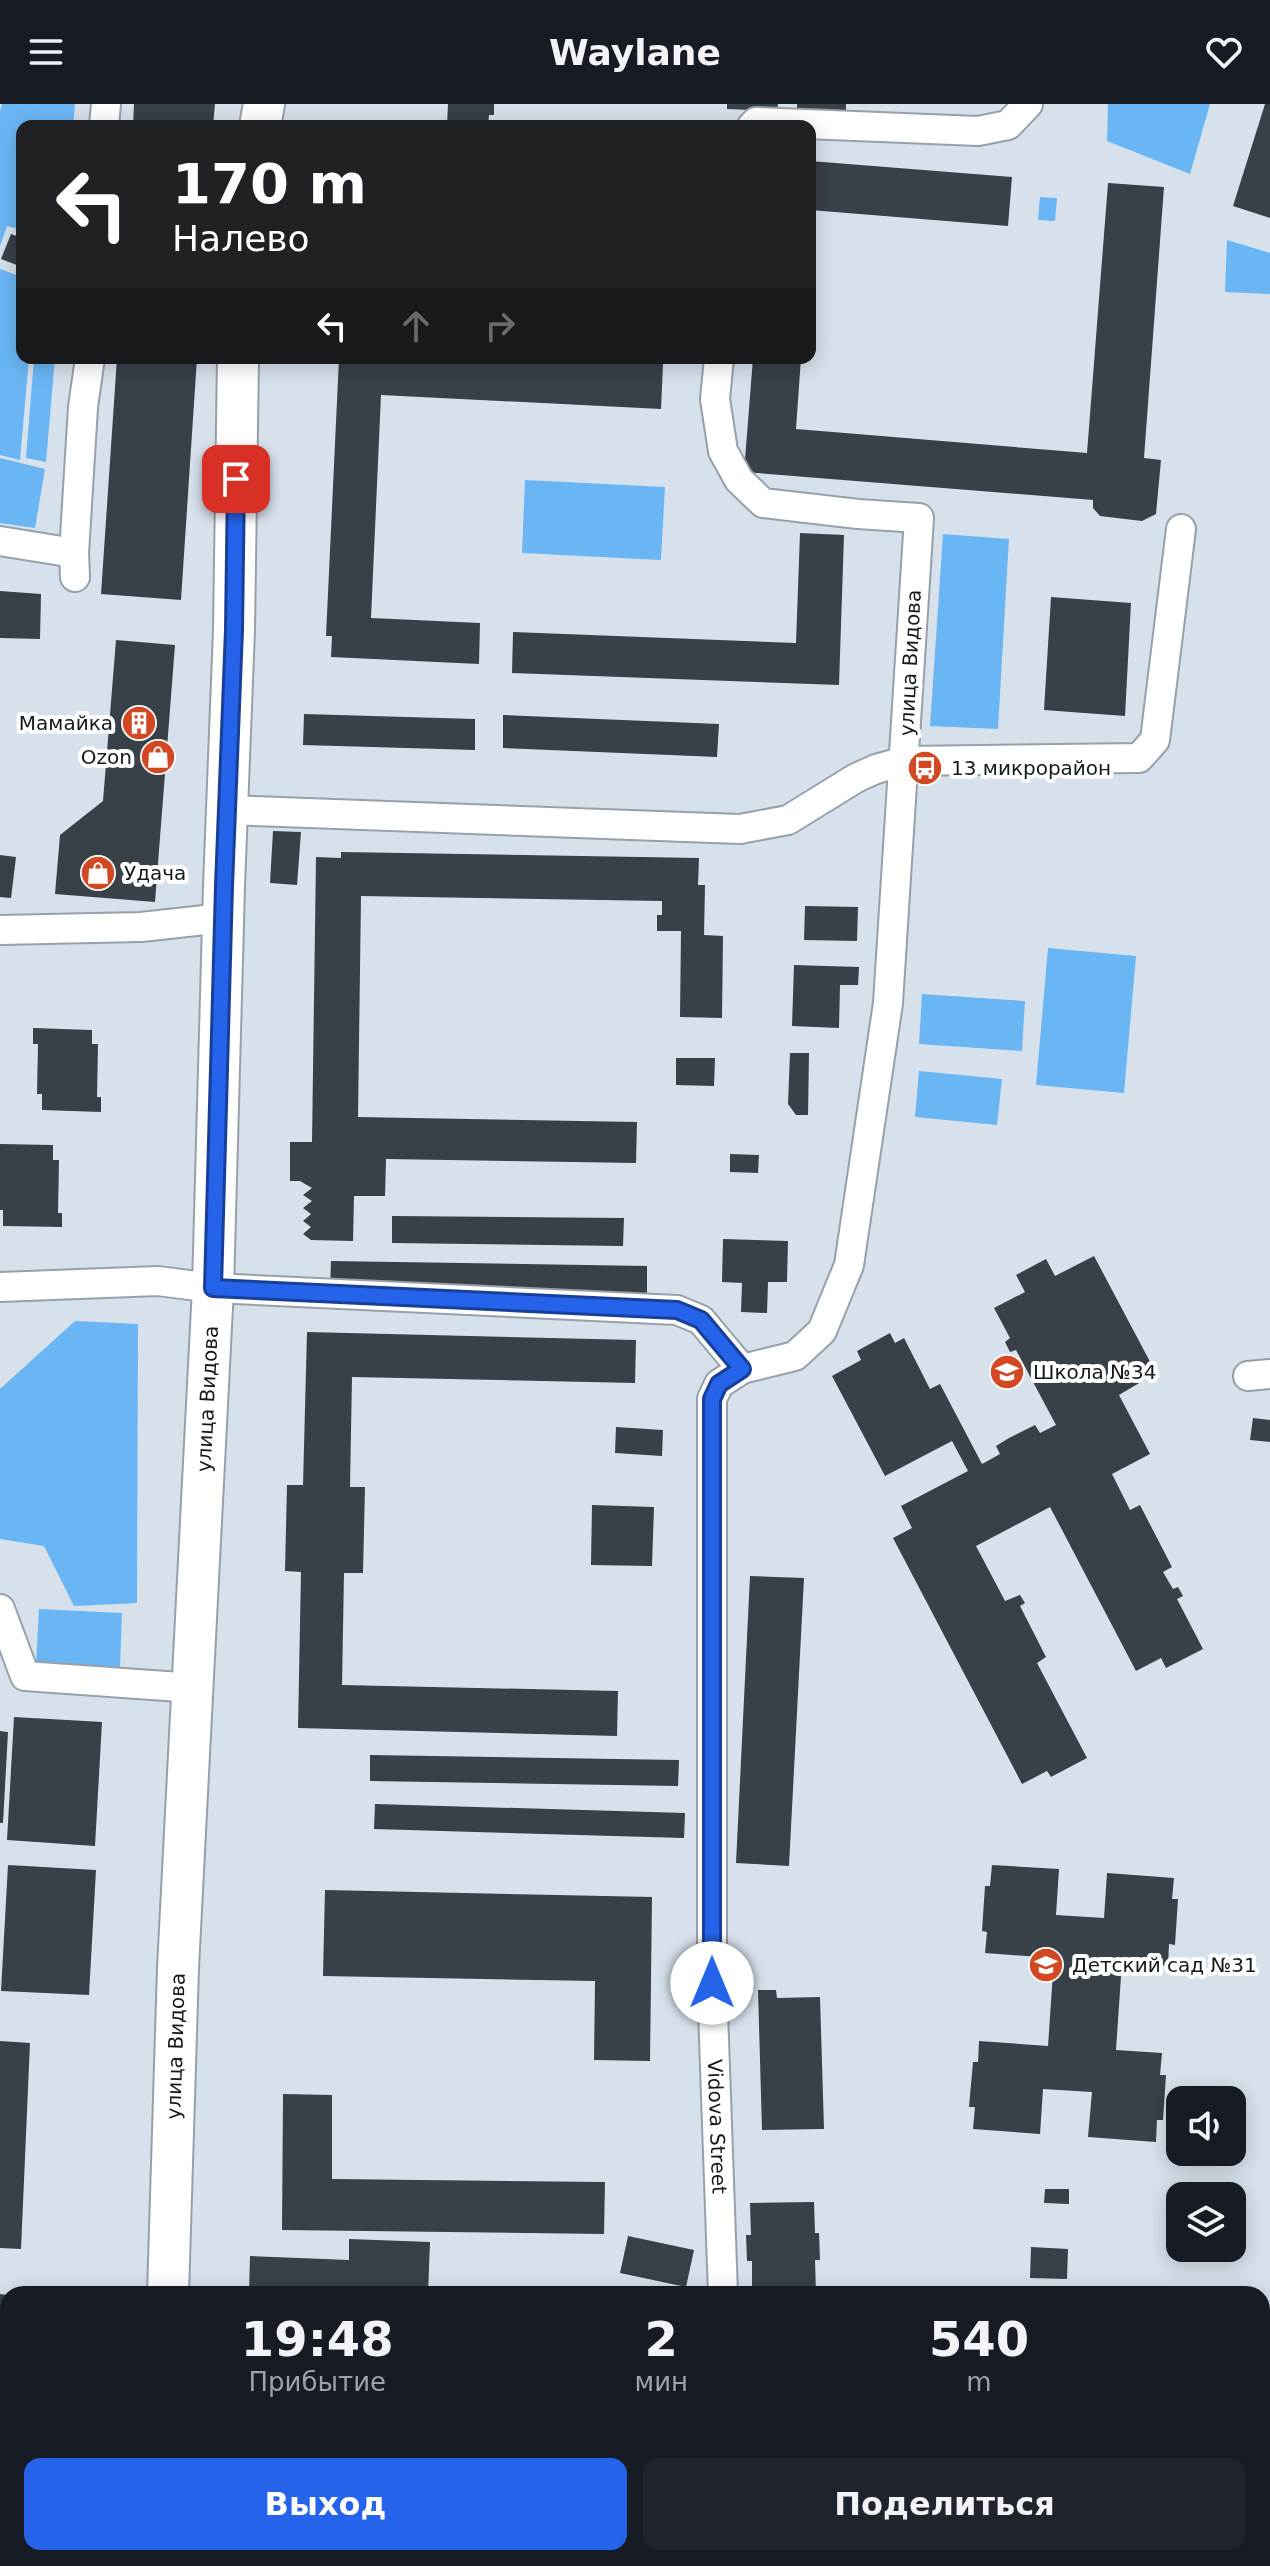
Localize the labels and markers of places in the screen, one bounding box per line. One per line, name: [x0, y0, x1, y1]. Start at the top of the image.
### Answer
pin: [202, 445, 270, 513]
building icon: Мамайка: [120, 704, 158, 742]
place label: Мамайка: [19, 711, 113, 735]
shop icon: Ozon: [139, 738, 177, 776]
place label: Ozon: [81, 745, 132, 769]
bus stop icon: 13 микрорайон: [906, 749, 944, 787]
place label: 13 микрорайон: [951, 756, 1111, 780]
shop icon: Удача: [79, 854, 117, 892]
place label: Удача: [124, 861, 186, 885]
school or university icon: Школа №34: [988, 1353, 1026, 1391]
place label: Школа №34: [1033, 1360, 1156, 1384]
school or university icon: Детский сад №31: [1027, 1946, 1065, 1984]
place label: Детский сад №31: [1072, 1953, 1257, 1977]

